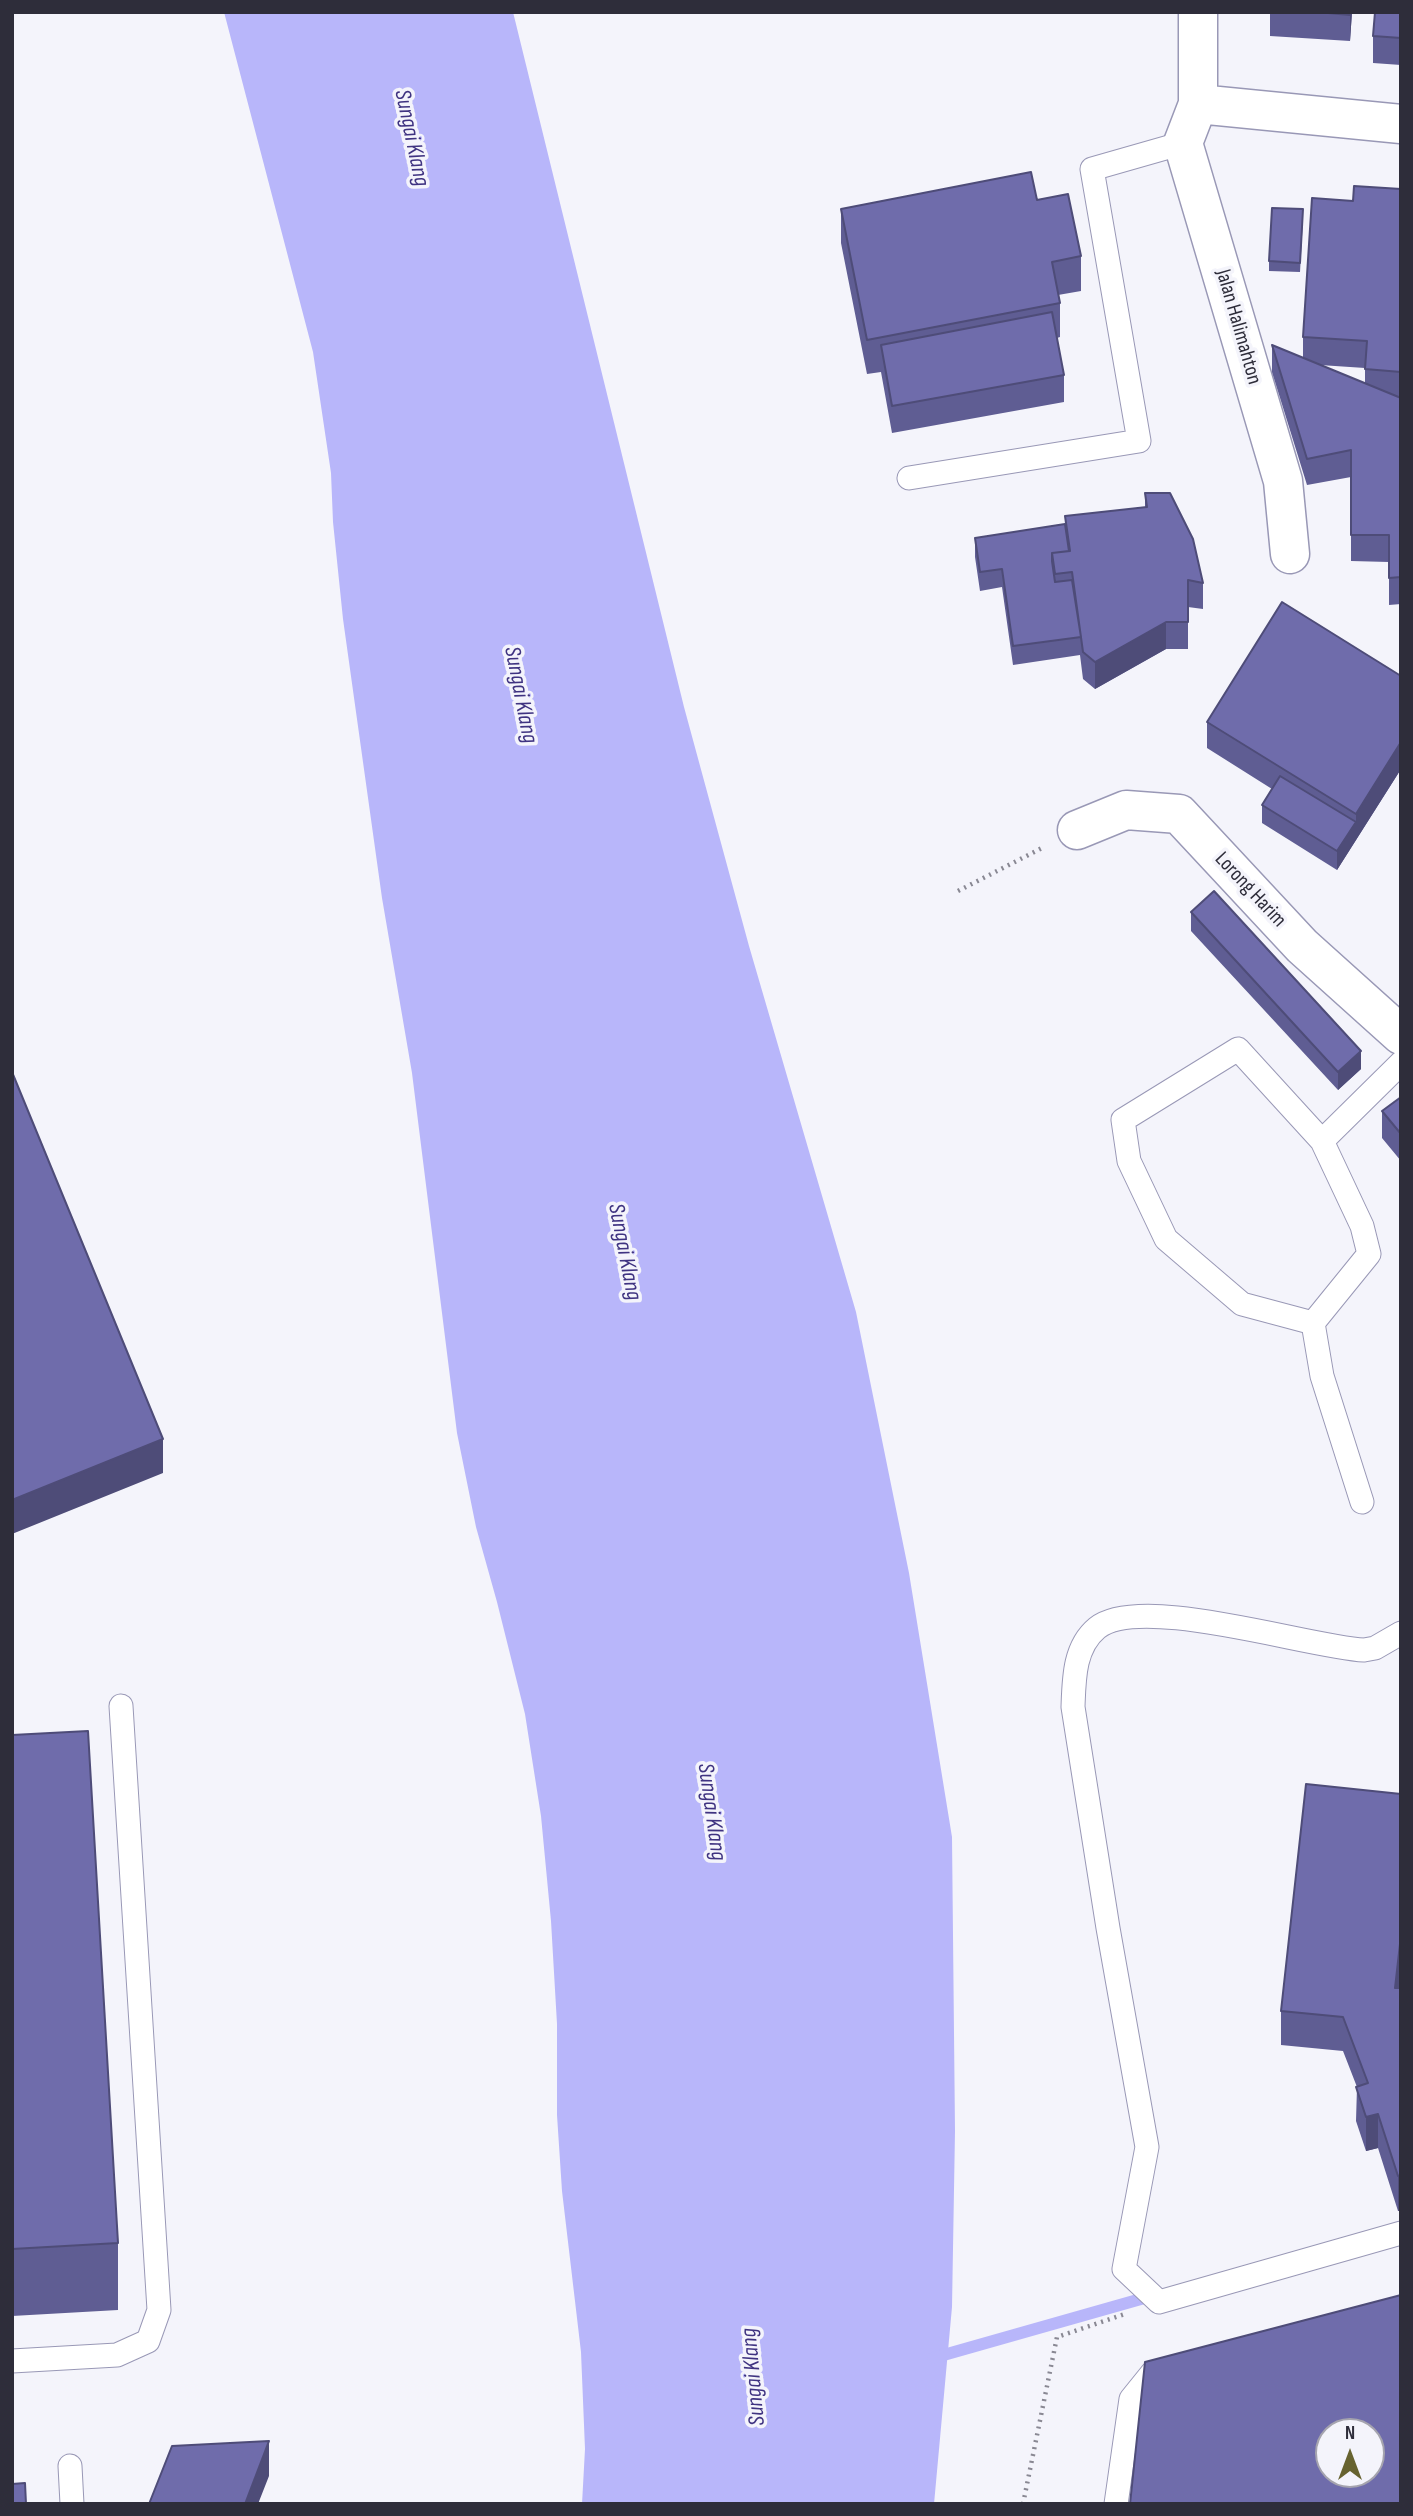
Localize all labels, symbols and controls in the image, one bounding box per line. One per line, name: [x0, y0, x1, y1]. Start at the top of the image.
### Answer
water label: Sungai Klang: [387, 87, 435, 189]
street label: Jalan Halimahton: [1210, 267, 1266, 387]
water label: Sungai Klang: [497, 644, 543, 746]
street label: Lorong Harim: [1209, 847, 1291, 933]
water label: Sungai Klang: [601, 1201, 647, 1303]
water label: Sungai Klang: [691, 1762, 731, 1862]
water label: Sungai Klang: [736, 2327, 772, 2427]
north arrow: [1315, 2418, 1385, 2488]
text: N: [1345, 2422, 1355, 2445]

